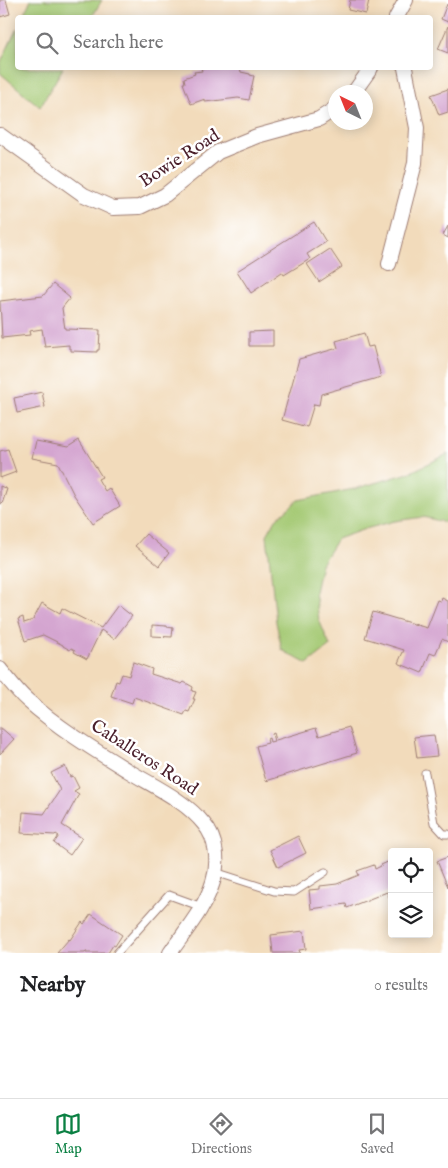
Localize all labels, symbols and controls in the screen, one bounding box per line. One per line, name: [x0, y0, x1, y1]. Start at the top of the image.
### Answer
search box: [15, 15, 433, 70]
icon: search: [33, 29, 61, 57]
text: Search here: [73, 31, 164, 55]
north arrow: [328, 85, 373, 130]
street label: Bowie Road: [136, 124, 225, 193]
street label: Caballeros Road: [86, 715, 202, 801]
map controls: [388, 848, 433, 938]
button: locate: [388, 848, 433, 893]
button: layers: [388, 893, 433, 938]
text: Nearby: [20, 972, 85, 999]
text: 0 results: [374, 976, 428, 996]
tab: Map: [54, 1110, 82, 1158]
tab: Directions: [191, 1110, 252, 1158]
tab: Saved: [361, 1110, 394, 1158]

